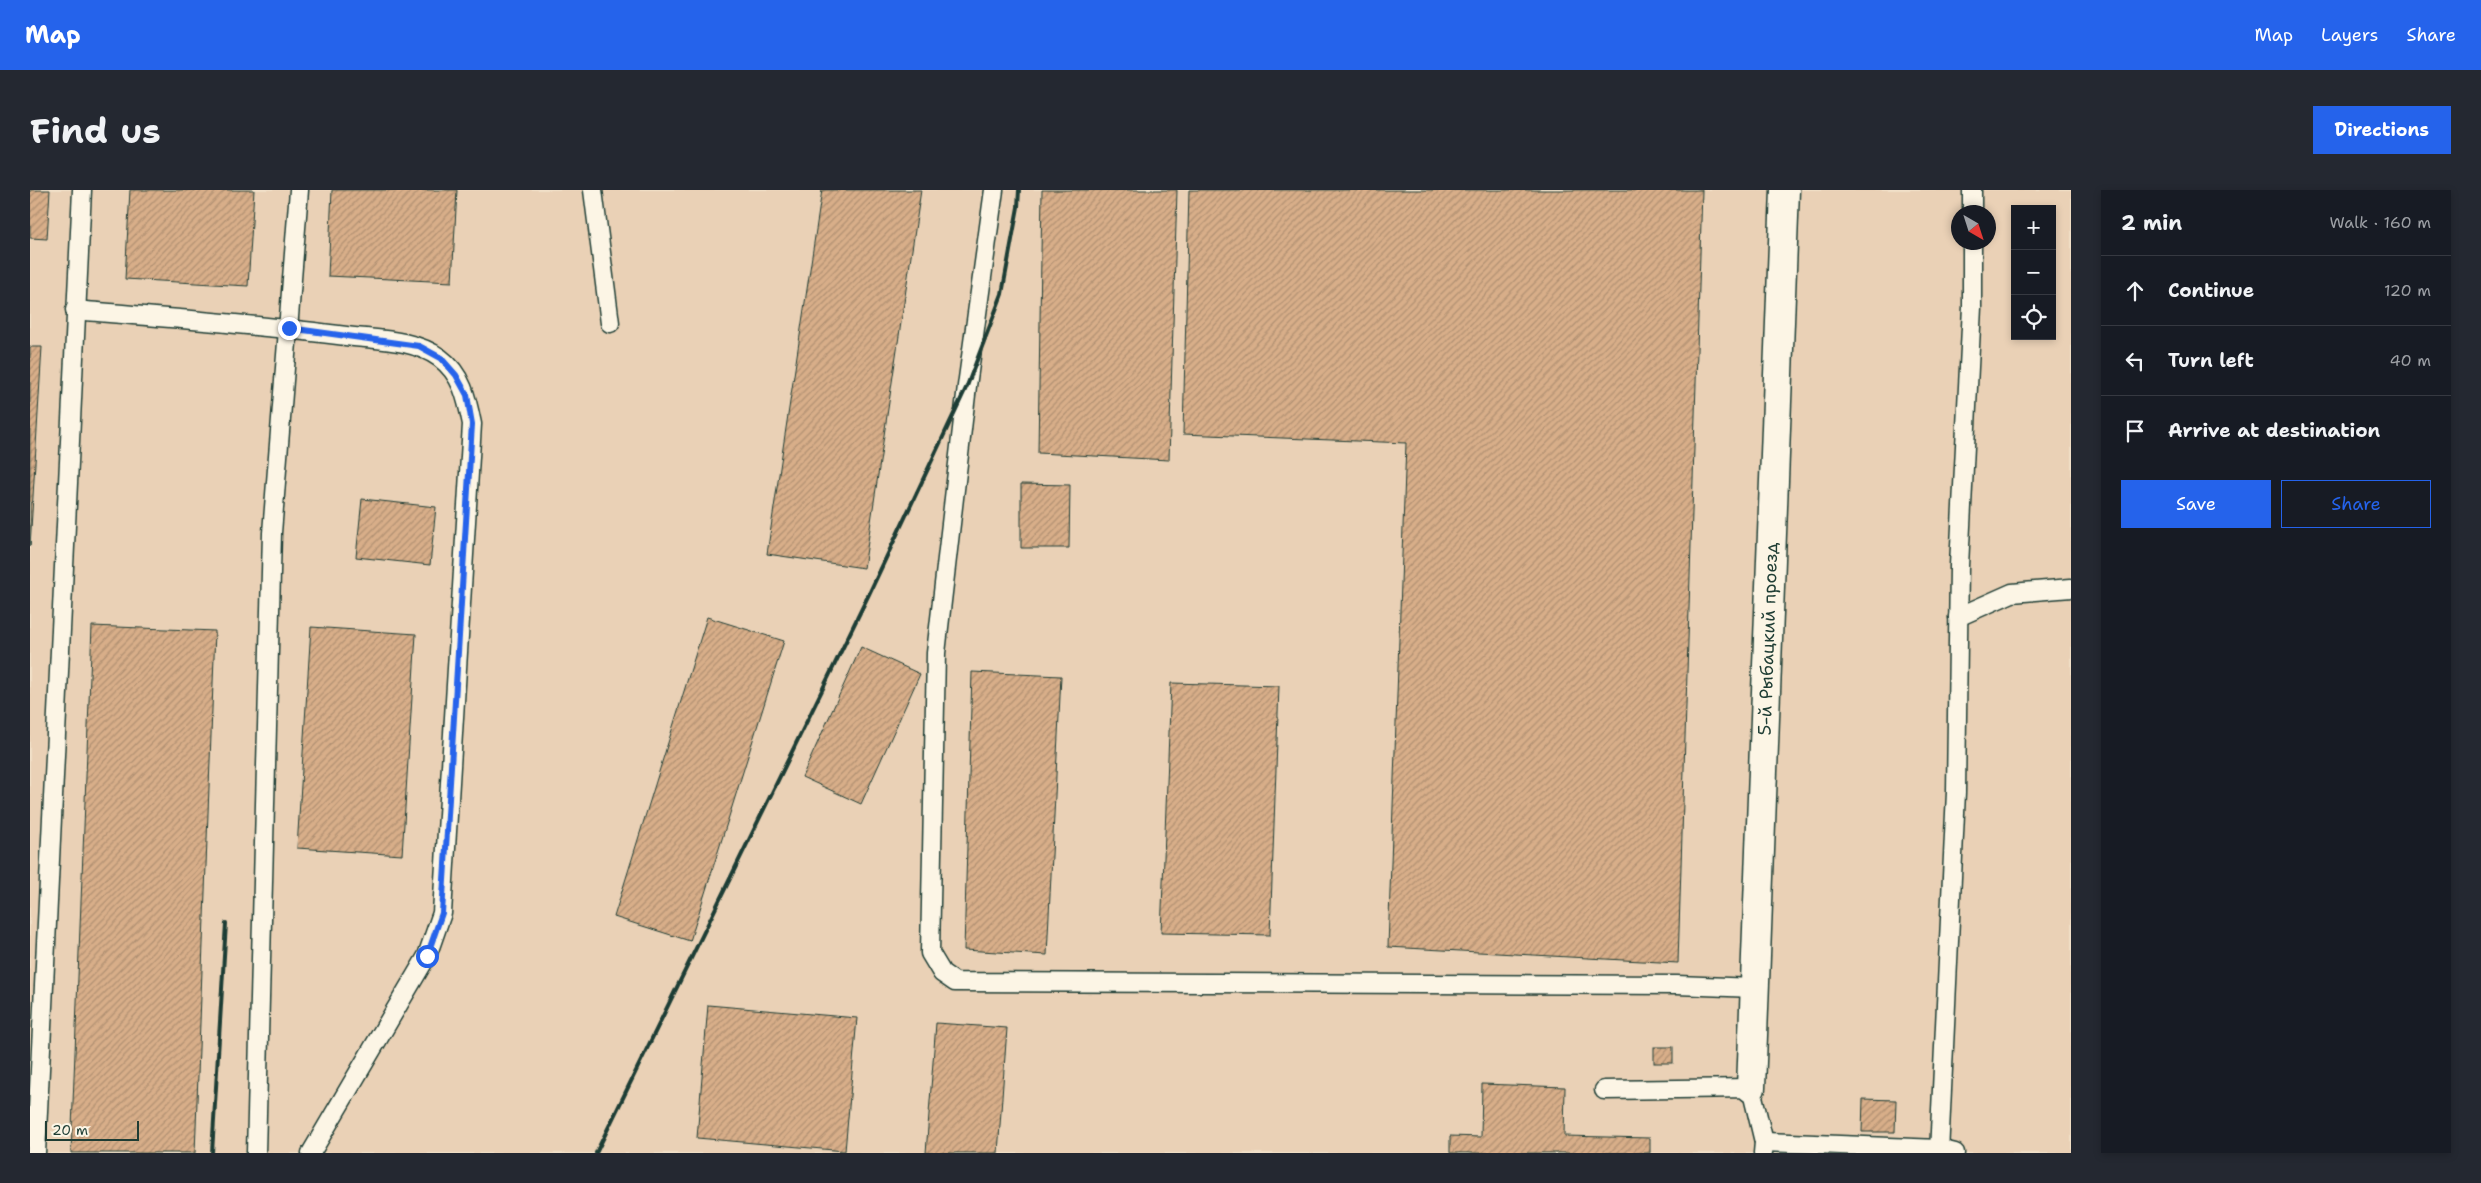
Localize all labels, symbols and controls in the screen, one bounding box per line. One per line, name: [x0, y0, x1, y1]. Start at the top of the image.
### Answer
text: Map: [25, 19, 81, 51]
text: Map: [2255, 23, 2293, 47]
text: Layers: [2321, 23, 2378, 47]
text: Share: [2406, 23, 2456, 47]
button: Directions: [2313, 106, 2451, 154]
text: Find us: [30, 107, 161, 154]
north arrow: [1951, 205, 1996, 250]
map controls: [2011, 205, 2056, 340]
button: +: [2011, 205, 2056, 250]
text: 2 min: [2121, 209, 2182, 237]
text: Walk · 160 m: [2330, 212, 2431, 233]
button: −: [2011, 250, 2056, 295]
icon: ahead: [2121, 277, 2149, 305]
text: Continue: [2168, 278, 2254, 303]
text: 120 m: [2384, 280, 2431, 301]
button: locate: [2011, 295, 2056, 340]
route end: [278, 317, 301, 340]
icon: left: [2121, 347, 2149, 375]
text: Turn left: [2168, 348, 2254, 373]
text: 40 m: [2389, 350, 2431, 371]
icon: arrive: [2121, 417, 2149, 445]
text: Arrive at destination: [2168, 418, 2380, 443]
button: Save: [2121, 480, 2271, 528]
button: Share: [2281, 480, 2431, 528]
street label: 5-й Рыбацкий проезд: [1753, 541, 1783, 736]
route start: [416, 945, 439, 968]
scale bar: [45, 1118, 139, 1141]
text: 20 m: [52, 1121, 88, 1139]

